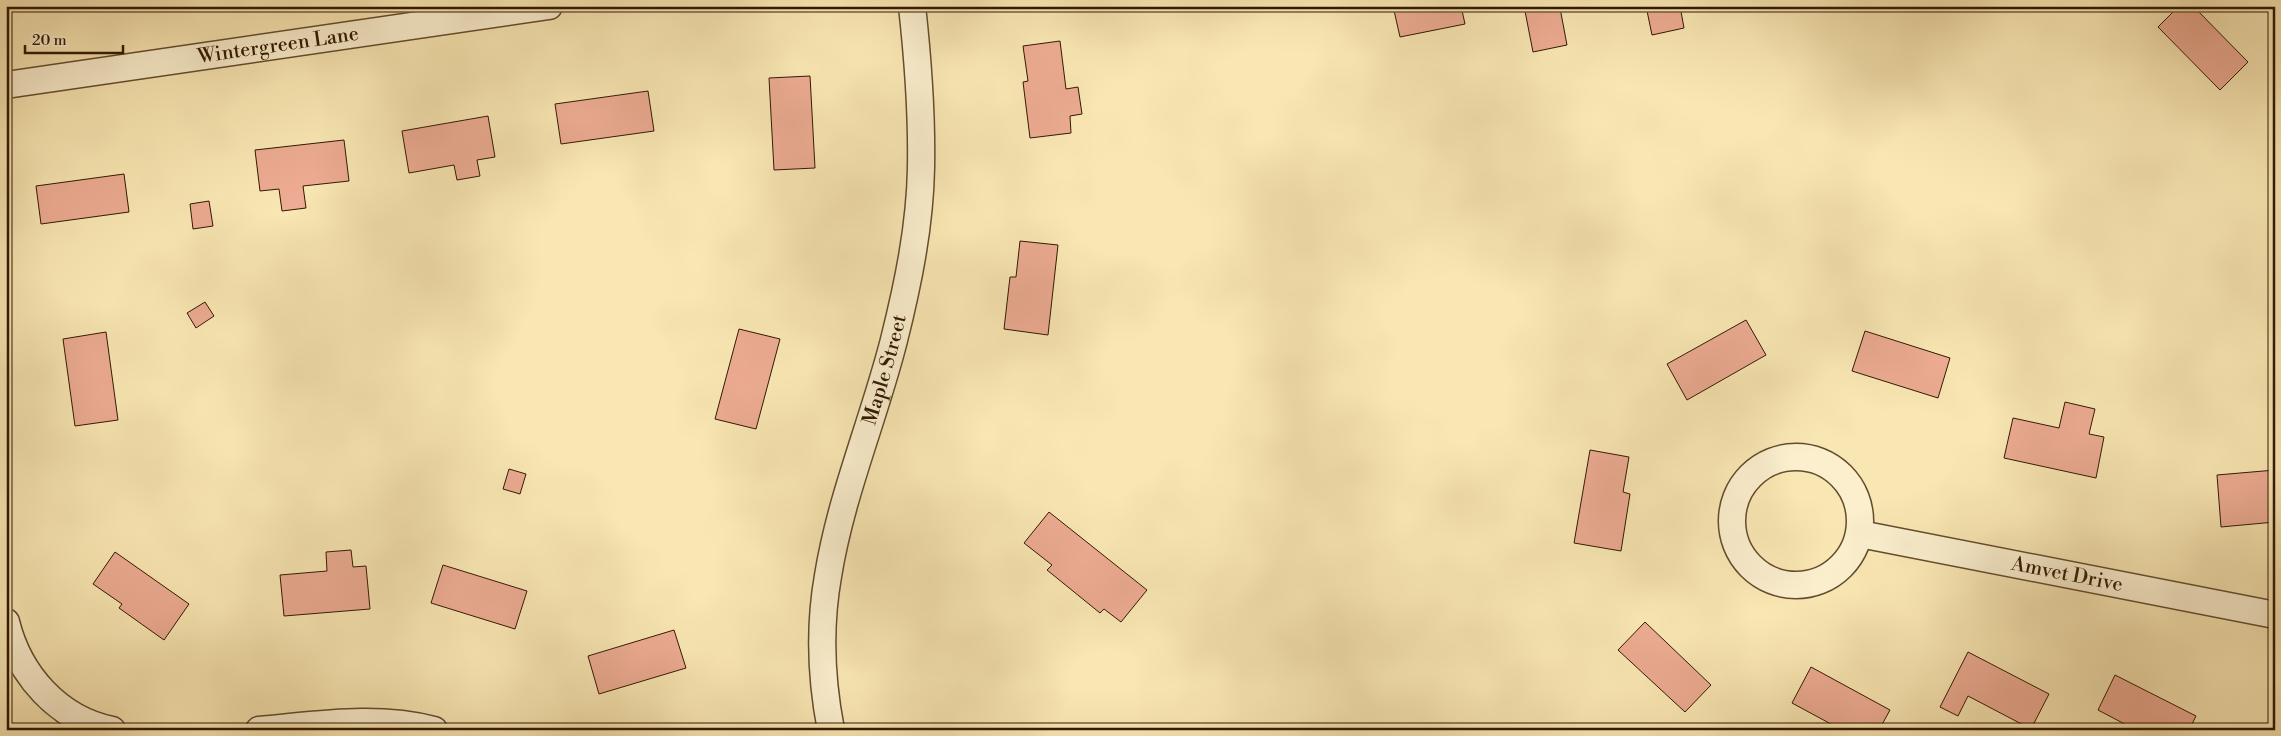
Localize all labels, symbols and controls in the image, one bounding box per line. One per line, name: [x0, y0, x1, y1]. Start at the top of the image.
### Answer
street label: Wintergreen Lane: [195, 21, 360, 70]
scale bar: [25, 22, 122, 54]
text: 20 m: [32, 31, 67, 50]
street label: Maple Street: [857, 312, 912, 428]
street label: Amvet Drive: [2008, 551, 2125, 598]

